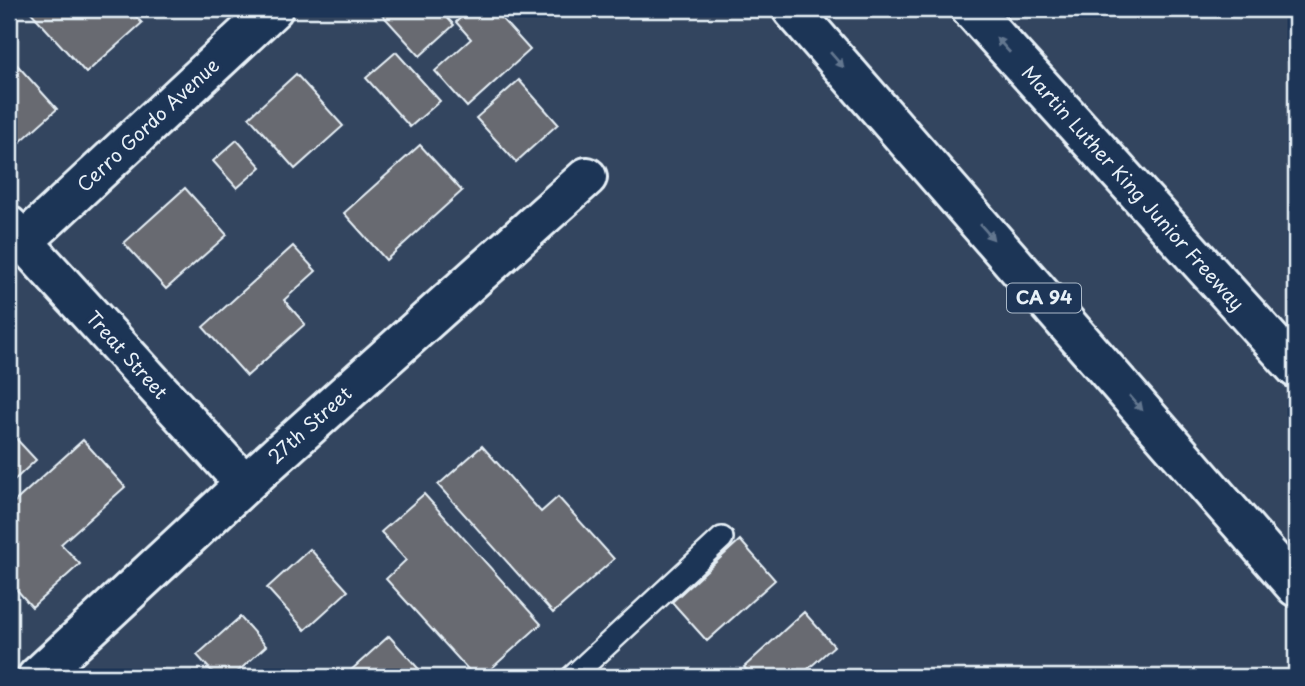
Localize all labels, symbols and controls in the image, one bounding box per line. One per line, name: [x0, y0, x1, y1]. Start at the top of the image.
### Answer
one-way arrow: [996, 37, 1012, 54]
street label: Cerro Gordo Avenue: [70, 51, 225, 198]
one-way arrow: [829, 51, 845, 69]
street label: Martin Luther King Junior Freeway: [1016, 59, 1251, 316]
one-way arrow: [979, 223, 994, 240]
road number: CA 94: [1007, 284, 1081, 312]
street label: Treat Street: [80, 304, 175, 405]
street label: 27th Street: [261, 379, 357, 469]
one-way arrow: [1128, 394, 1144, 412]

